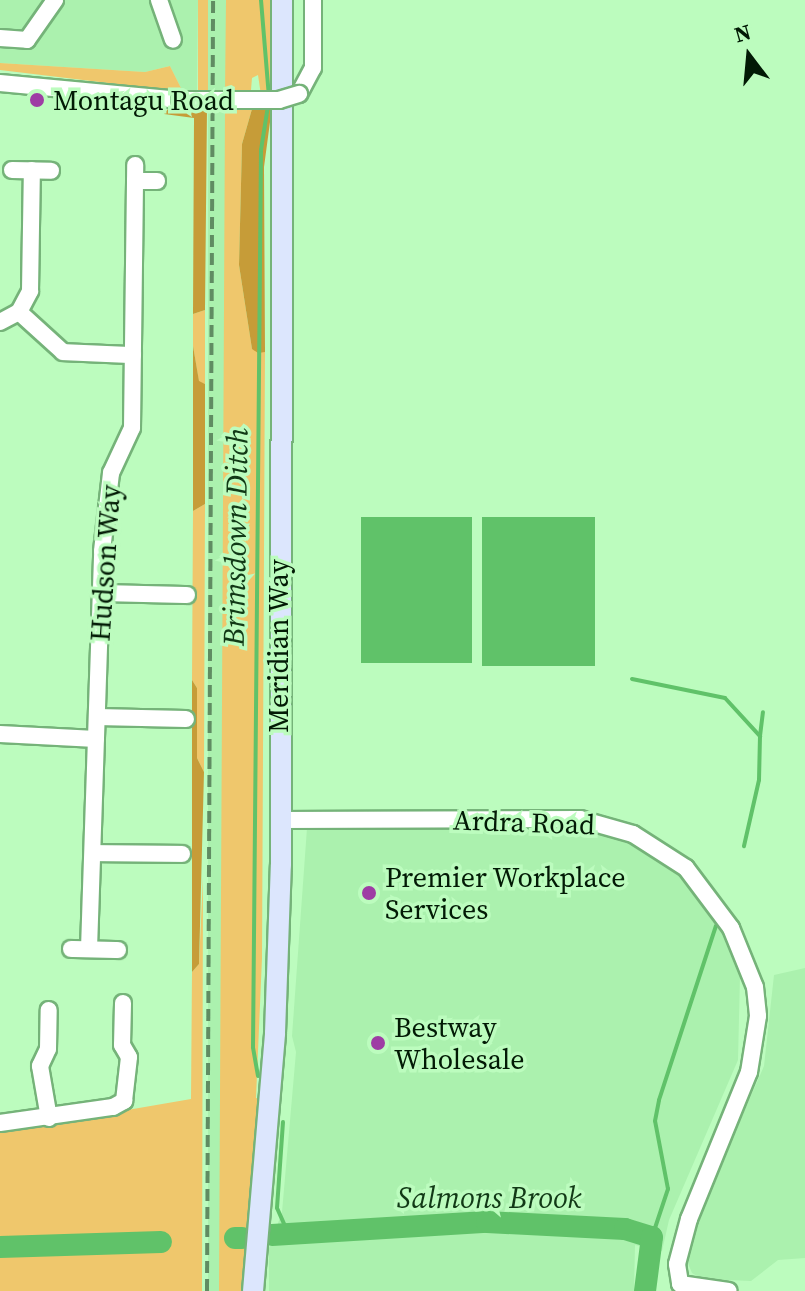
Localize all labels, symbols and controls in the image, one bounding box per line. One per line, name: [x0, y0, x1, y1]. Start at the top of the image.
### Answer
north arrow: [709, 16, 789, 96]
text: N: [731, 16, 754, 50]
place label: Montagu Road: [53, 83, 234, 117]
marker: Montagu Road: [28, 91, 46, 109]
water label: Brimsdown Ditch: [216, 428, 256, 646]
street label: Hudson Way: [83, 483, 127, 643]
street label: Meridian Way: [261, 559, 295, 733]
street label: Ardra Road: [453, 803, 595, 841]
place label: Premier Workplace Services: [385, 860, 626, 926]
marker: Premier Workplace Services: [360, 884, 378, 902]
place label: Bestway Wholesale: [394, 1010, 525, 1076]
marker: Bestway Wholesale: [369, 1034, 387, 1052]
water label: Salmons Brook: [397, 1180, 581, 1216]

